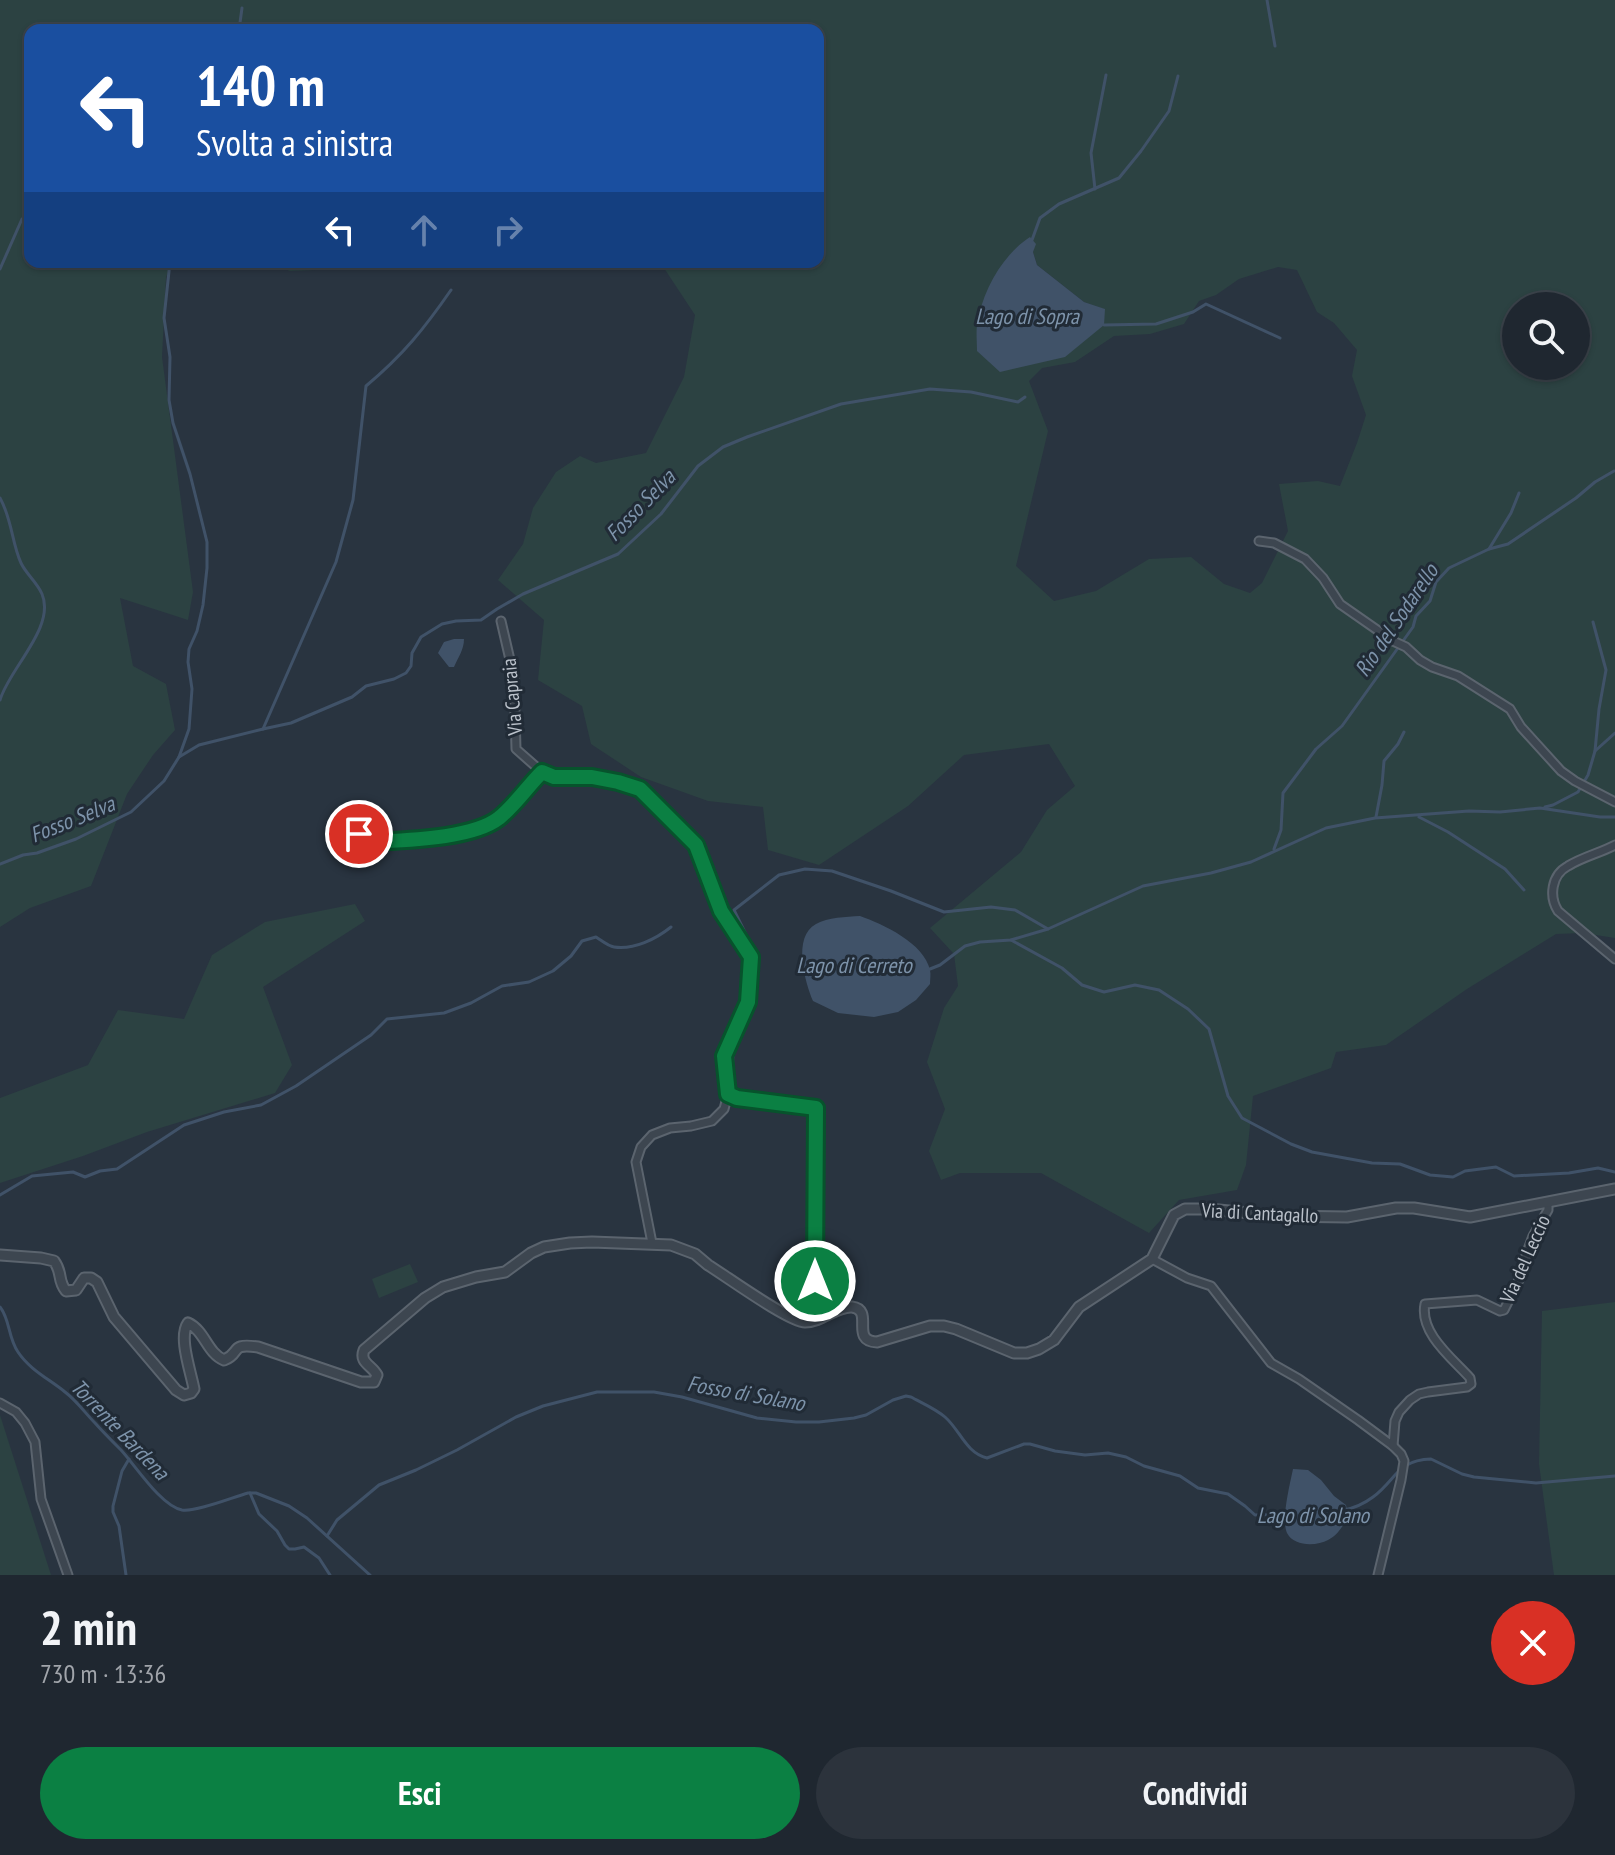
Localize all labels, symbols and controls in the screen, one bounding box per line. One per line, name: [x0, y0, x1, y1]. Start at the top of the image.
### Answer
text: 140 m: [196, 49, 325, 121]
icon: left: [64, 56, 168, 160]
text: Svolta a sinistra: [196, 119, 393, 166]
icon: left: [318, 208, 362, 252]
icon: ahead: [402, 208, 446, 252]
icon: right: [486, 208, 530, 252]
map controls: [1502, 292, 1590, 380]
button: search: [1502, 292, 1590, 380]
water label: Lago di Sopra: [975, 302, 1080, 330]
water label: Fosso Selva: [599, 463, 682, 547]
water label: Rio del Sodarello: [1348, 557, 1445, 682]
street label: Via Capraia: [496, 657, 528, 738]
water label: Fosso Selva: [26, 789, 119, 849]
pin: [325, 800, 393, 868]
icon: arrive: [337, 812, 381, 856]
water label: Lago di Cerreto: [796, 951, 913, 979]
street label: Via di Cantagallo: [1200, 1197, 1319, 1229]
street label: Via del Leccio: [1494, 1211, 1556, 1308]
position arrow: [773, 1239, 857, 1323]
water label: Fosso di Solano: [685, 1369, 808, 1417]
water label: Torrente Bardena: [65, 1373, 176, 1486]
water label: Lago di Solano: [1257, 1501, 1371, 1529]
text: 2 min: [40, 1596, 137, 1658]
button: close: [1491, 1601, 1575, 1685]
text: 730 m · 13:36: [40, 1657, 166, 1690]
button: Esci: [40, 1747, 800, 1839]
button: Condividi: [816, 1747, 1575, 1839]

